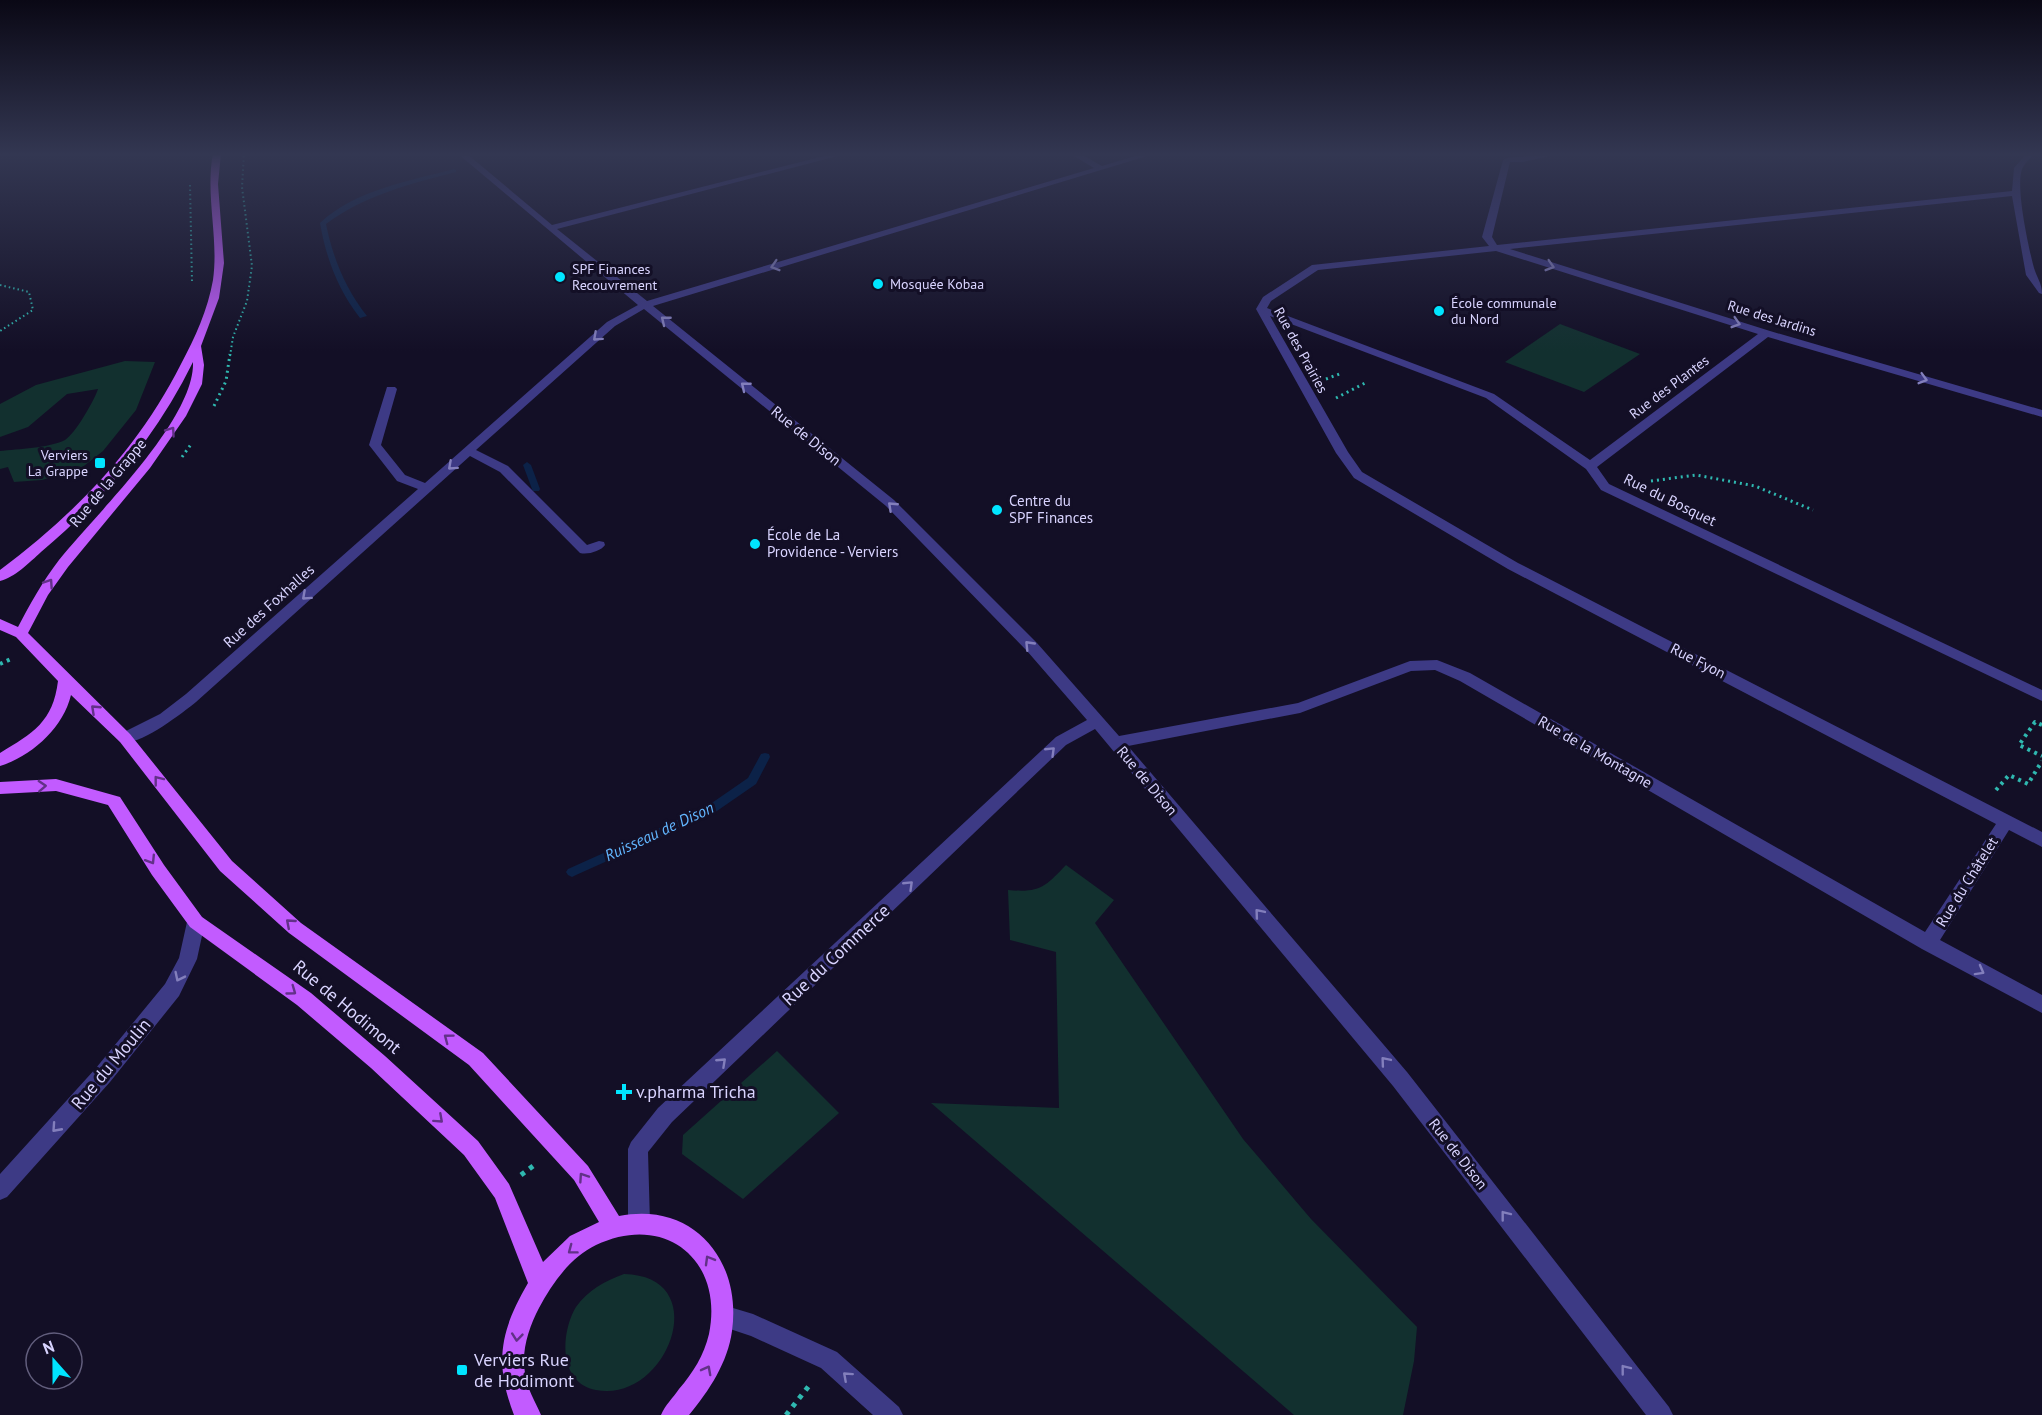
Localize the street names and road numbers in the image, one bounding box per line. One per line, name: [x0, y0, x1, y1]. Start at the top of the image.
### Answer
street label: Rue des Jardins: [1726, 296, 1818, 340]
street label: Rue des Prairies: [1270, 304, 1332, 396]
street label: Rue des Plantes: [1626, 351, 1712, 423]
street label: Rue de Dison: [767, 402, 845, 470]
street label: Rue de la Grappe: [65, 435, 150, 531]
street label: Rue du Bosquet: [1621, 469, 1720, 530]
street label: Rue des Foxhalles: [219, 560, 318, 651]
street label: Rue Fyon: [1667, 639, 1729, 682]
street label: Rue de la Montagne: [1535, 711, 1656, 792]
street label: Rue de Dison: [1113, 742, 1182, 819]
street label: Rue du Châtelet: [1931, 833, 2002, 930]
street label: Rue du Commerce: [777, 899, 894, 1010]
street label: Rue de Hodimont: [288, 955, 406, 1059]
street label: Rue du Moulin: [66, 1013, 155, 1114]
street label: Rue de Dison: [1425, 1115, 1492, 1193]

